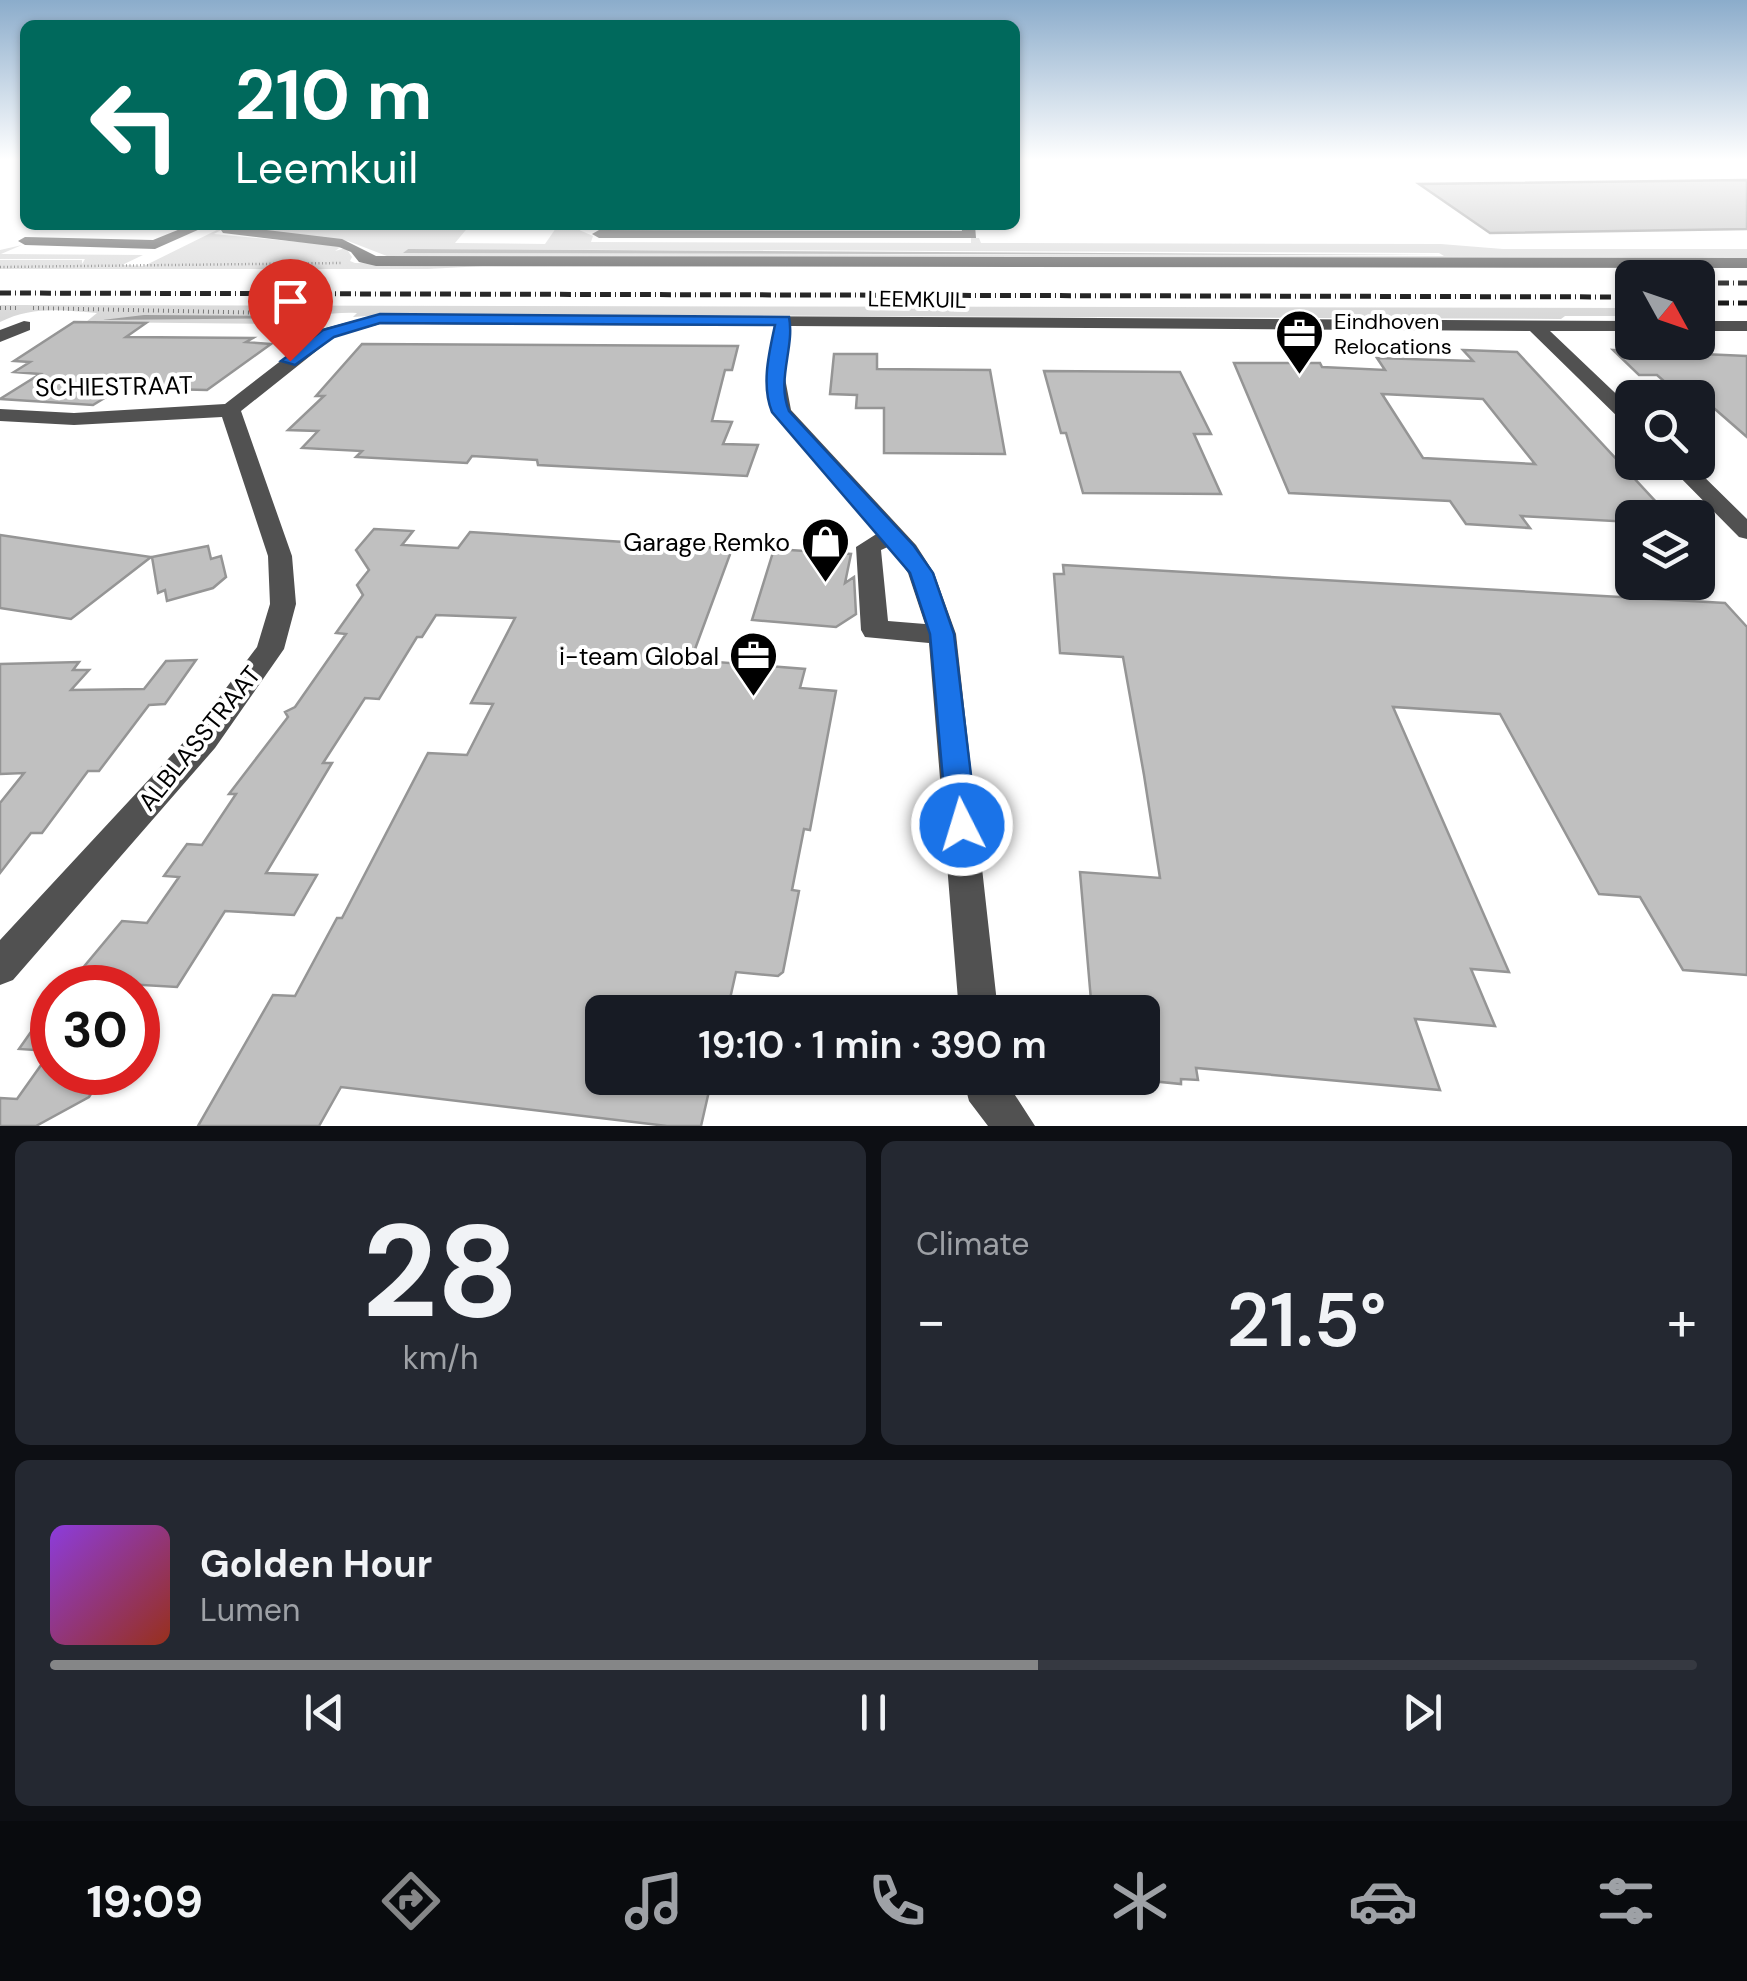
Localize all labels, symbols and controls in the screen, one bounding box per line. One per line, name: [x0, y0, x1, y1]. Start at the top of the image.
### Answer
text: 210 m: [235, 50, 432, 141]
icon: left: [70, 60, 200, 190]
text: Leemkuil: [235, 138, 418, 197]
pin: [248, 259, 333, 362]
north arrow: [1615, 260, 1715, 360]
map controls: [1615, 260, 1715, 600]
icon: arrive: [263, 274, 318, 329]
street label: LEEMKUIL: [867, 284, 967, 315]
place label: Eindhoven Relocations: [1334, 307, 1452, 361]
office icon: Eindhoven Relocations: [1273, 308, 1325, 376]
street label: SCHIESTRAAT: [35, 369, 193, 404]
button: search: [1615, 380, 1715, 480]
button: layers: [1615, 500, 1715, 600]
shop icon: Garage Remko: [799, 516, 851, 584]
place label: Garage Remko: [623, 526, 790, 559]
office icon: i-team Global: [728, 630, 780, 698]
place label: i-team Global: [559, 640, 719, 673]
street label: ALBLASSTRAAT: [131, 659, 268, 818]
position arrow: [910, 773, 1014, 877]
speed limit sign: 30: [30, 965, 160, 1095]
text: 19:10 · 1 min · 390 m: [698, 1020, 1047, 1070]
text: 28: [362, 1187, 519, 1356]
text: Climate: [916, 1223, 1030, 1265]
text: 21.5°: [1226, 1272, 1387, 1369]
text: −: [916, 1285, 946, 1357]
text: +: [1667, 1285, 1697, 1357]
text: km/h: [403, 1337, 478, 1379]
text: Golden Hour: [200, 1539, 432, 1589]
text: Lumen: [200, 1589, 300, 1631]
icon: previous: [297, 1685, 352, 1740]
icon: pause: [846, 1685, 901, 1740]
icon: next: [1395, 1685, 1450, 1740]
icon: directions: [376, 1866, 446, 1936]
icon: music: [619, 1866, 689, 1936]
icon: phone: [862, 1866, 932, 1936]
icon: climate: [1105, 1866, 1175, 1936]
icon: car: [1348, 1866, 1418, 1936]
icon: filters: [1591, 1866, 1661, 1936]
text: 19:09: [86, 1872, 203, 1931]

